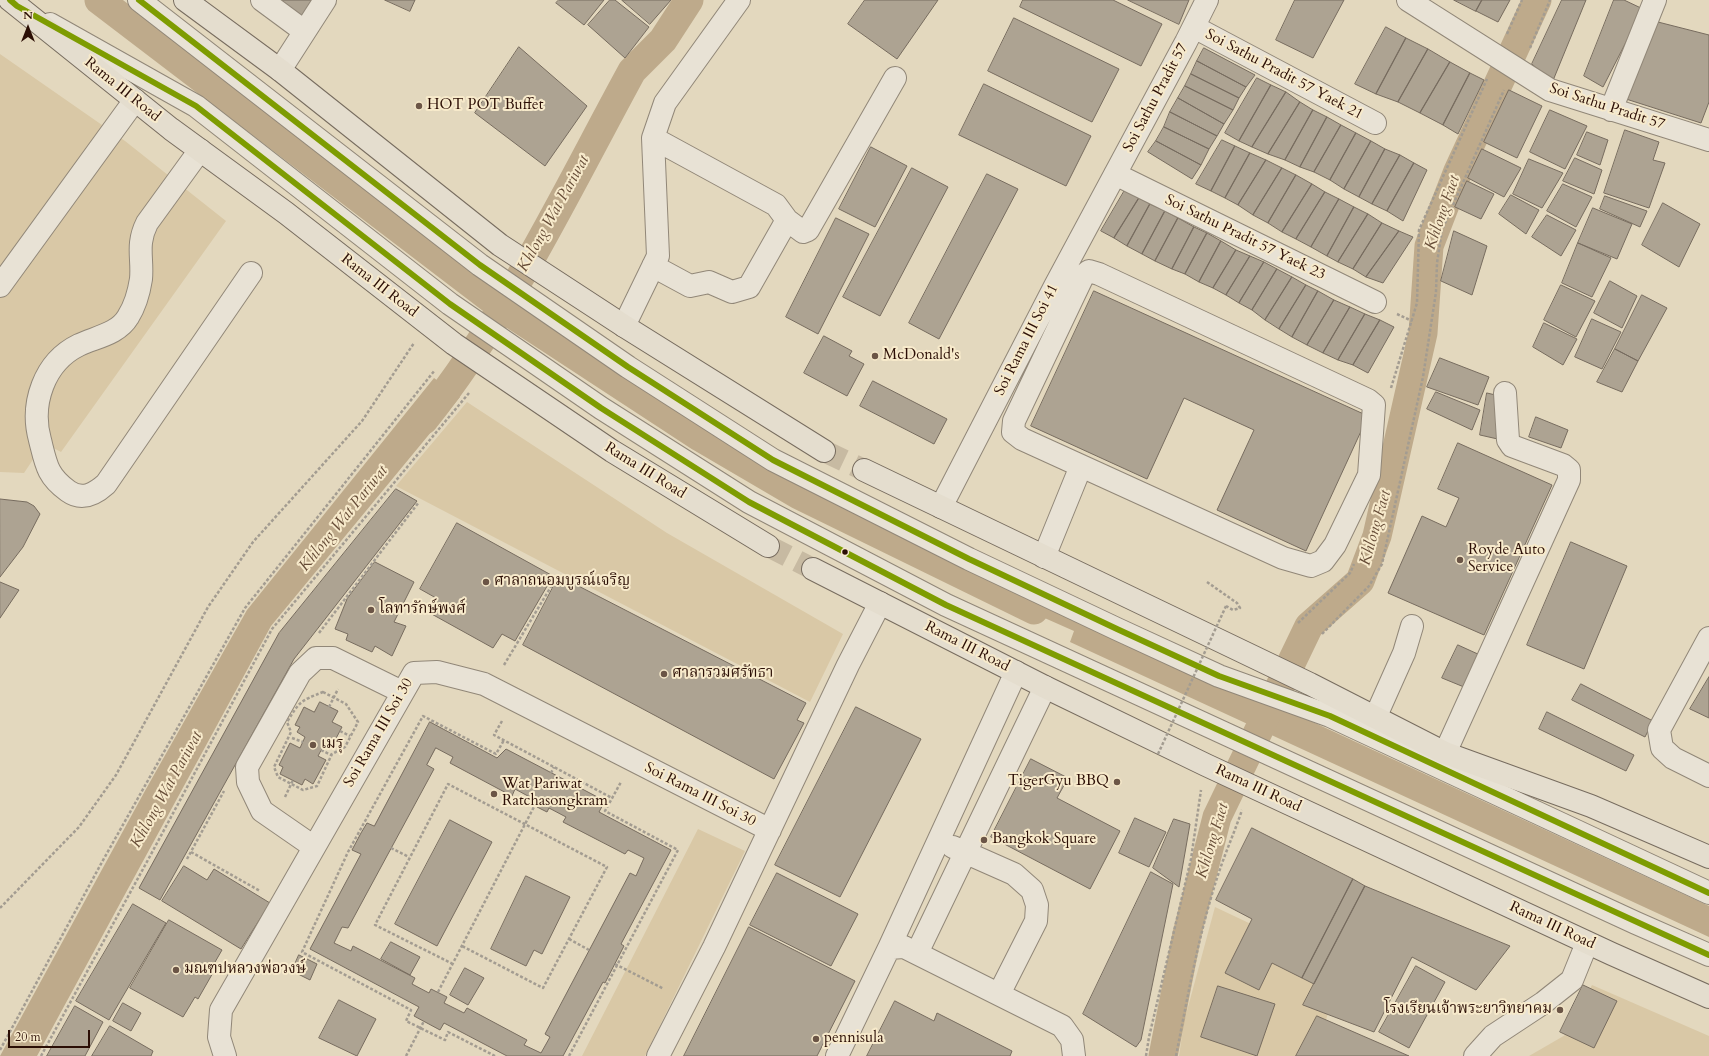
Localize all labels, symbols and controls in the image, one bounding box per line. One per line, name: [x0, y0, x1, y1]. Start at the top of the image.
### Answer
north arrow: [8, 8, 48, 48]
text: N: [23, 8, 33, 23]
street label: Soi Sathu Pradit 57 Yaek 21: [1202, 26, 1366, 124]
street label: Soi Sathu Pradit 57: [1120, 41, 1192, 155]
street label: Rama III Road: [80, 54, 164, 126]
street label: Soi Sathu Pradit 57: [1547, 80, 1667, 134]
place label: HOT POT Buffet: [427, 97, 543, 115]
marker: HOT POT Buffet: [414, 101, 424, 111]
water label: Khlong Wat Pariwat: [514, 152, 594, 276]
water label: Khlong Faet: [1421, 173, 1465, 253]
street label: Soi Sathu Pradit 57 Yaek 23: [1162, 191, 1328, 285]
street label: Rama III Road: [337, 250, 421, 322]
street label: Soi Rama III Soi 41: [991, 281, 1063, 399]
place label: McDonald's: [883, 347, 959, 365]
marker: McDonald's: [870, 351, 880, 361]
street label: Rama III Road: [601, 439, 689, 503]
water label: Khlong Wat Pariwat: [295, 462, 393, 576]
water label: Khlong Faet: [1356, 488, 1396, 568]
place label: Royde Auto Service: [1468, 542, 1545, 577]
unlabelled marker: [840, 547, 850, 557]
marker: Royde Auto Service: [1455, 555, 1465, 565]
place label: ศาลาถนอมบูรณ์เจริญ: [494, 573, 630, 591]
marker: ศาลาถนอมบูรณ์เจริญ: [481, 577, 491, 587]
place label: โลทารักษ์พงศ์: [379, 601, 466, 619]
marker: โลทารักษ์พงศ์: [366, 605, 376, 615]
street label: Rama III Road: [922, 618, 1012, 676]
place label: ศาลารวมศรัทธา: [672, 665, 773, 683]
marker: ศาลารวมศรัทธา: [659, 669, 669, 679]
street label: Soi Rama III Soi 30: [341, 675, 417, 791]
water label: Khlong Wat Pariwat: [127, 728, 207, 852]
place label: เมรุ: [321, 736, 343, 754]
marker: เมรุ: [308, 740, 318, 750]
street label: Soi Rama III Soi 30: [641, 759, 759, 831]
street label: Rama III Road: [1212, 761, 1304, 817]
place label: TigerGyu BBQ: [1008, 773, 1109, 791]
place label: Wat Pariwat Ratchasongkram: [502, 776, 608, 811]
marker: TigerGyu BBQ: [1112, 777, 1122, 787]
marker: Wat Pariwat Ratchasongkram: [489, 789, 499, 799]
water label: Khlong Faet: [1192, 801, 1234, 881]
place label: Bangkok Square: [992, 831, 1096, 849]
marker: Bangkok Square: [979, 835, 989, 845]
street label: Rama III Road: [1506, 898, 1598, 954]
place label: มณฑปหลวงพ่อวงษ์: [184, 961, 306, 979]
marker: มณฑปหลวงพ่อวงษ์: [171, 965, 181, 975]
place label: โรงเรียนเจ้าพระยาวิทยาคม: [1384, 1001, 1552, 1019]
marker: โรงเรียนเจ้าพระยาวิทยาคม: [1555, 1005, 1565, 1015]
scale bar: [10, 1022, 92, 1048]
text: 20 m: [15, 1029, 41, 1045]
place label: pennisula: [824, 1030, 884, 1048]
marker: pennisula: [811, 1034, 821, 1044]

